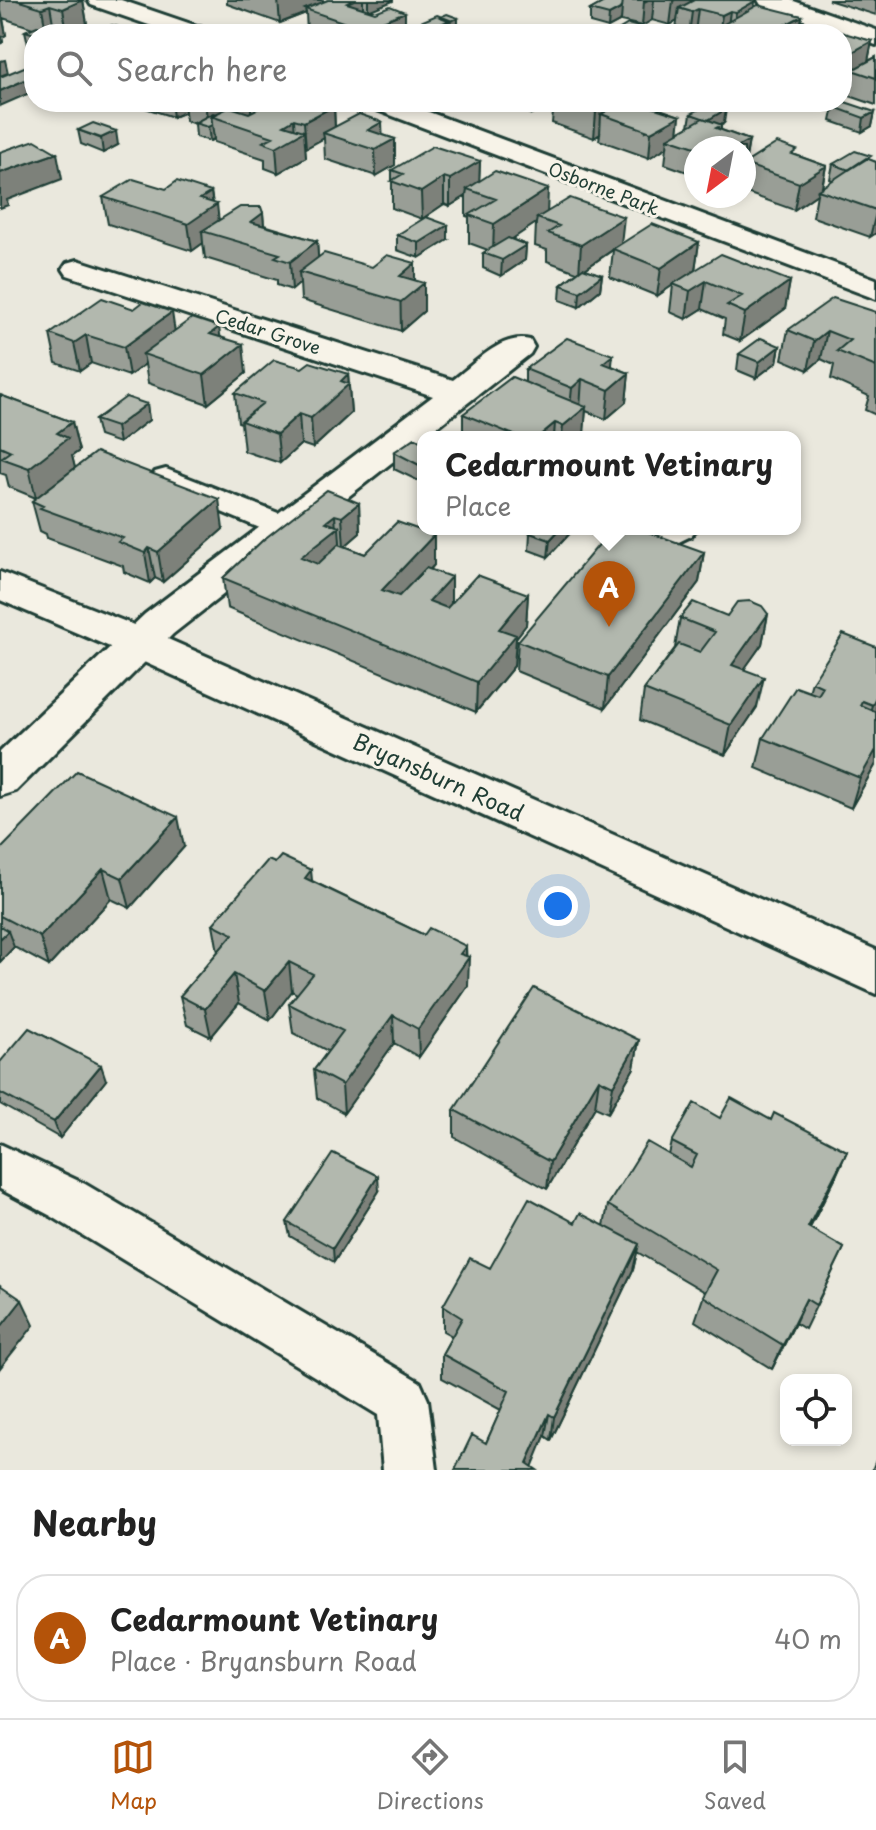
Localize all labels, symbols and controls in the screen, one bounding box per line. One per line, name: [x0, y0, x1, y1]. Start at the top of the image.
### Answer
search box: [24, 24, 852, 112]
icon: search: [52, 46, 96, 90]
text: Search here: [116, 46, 288, 91]
north arrow: [684, 136, 756, 208]
street label: Osborne Park: [545, 154, 663, 222]
street label: Cedar Grove: [212, 301, 324, 361]
popup: [417, 431, 801, 535]
text: Cedarmount Vetinary: [445, 441, 773, 486]
text: Place: [445, 486, 511, 525]
pin: A: [583, 561, 635, 627]
street label: Bryansburn Road: [348, 723, 530, 829]
your location: [538, 886, 578, 926]
map controls: [780, 1374, 852, 1446]
button: locate: [780, 1374, 852, 1446]
text: Nearby: [32, 1496, 157, 1548]
text: Cedarmount Vetinary: [110, 1596, 438, 1641]
text: A: [50, 1619, 70, 1658]
text: 40 m: [774, 1619, 842, 1658]
text: Place · Bryansburn Road: [110, 1641, 417, 1680]
tab: Map: [110, 1735, 157, 1816]
tab: Directions: [377, 1735, 484, 1816]
tab: Saved: [704, 1735, 766, 1816]

